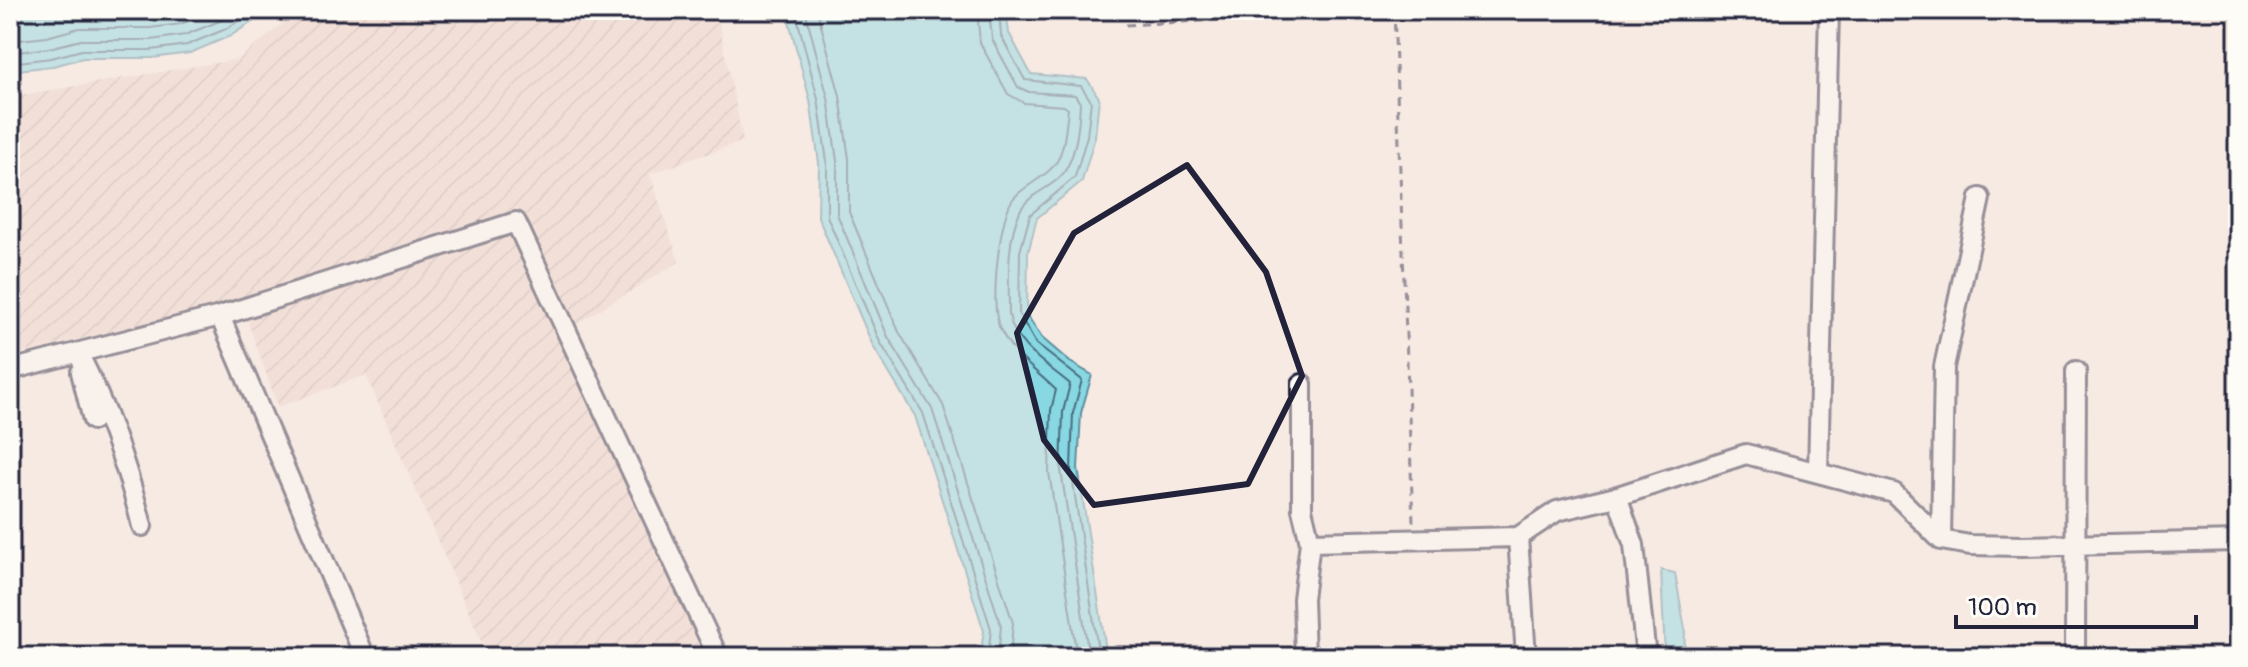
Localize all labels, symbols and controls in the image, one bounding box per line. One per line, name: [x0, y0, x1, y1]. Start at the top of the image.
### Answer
scale bar: [1956, 579, 2196, 629]
text: 100 m: [1968, 593, 2037, 622]

